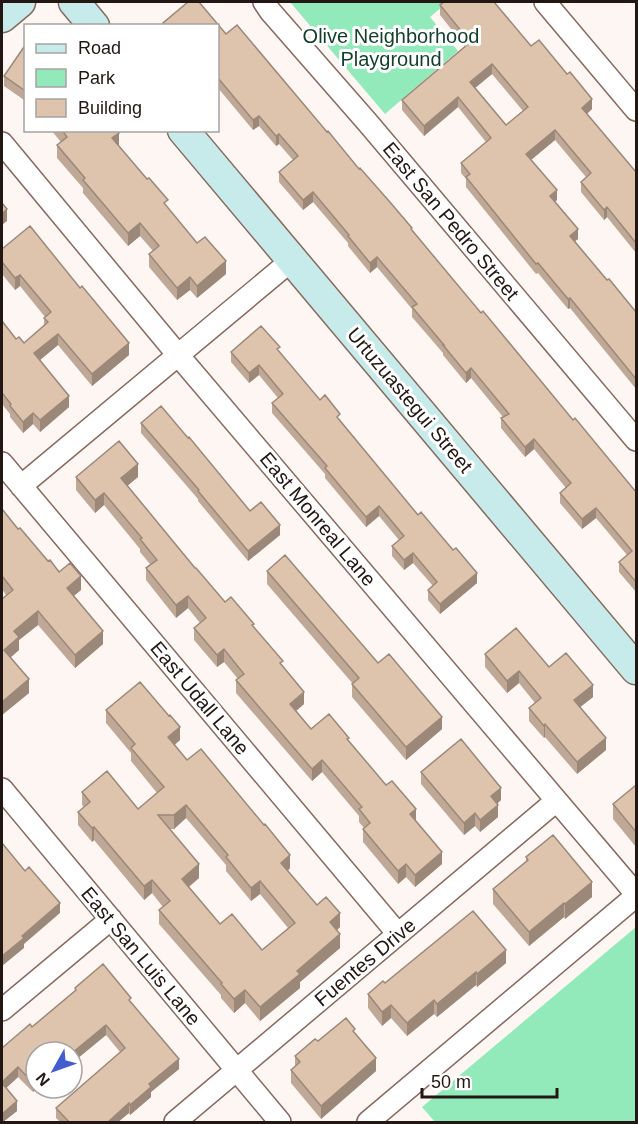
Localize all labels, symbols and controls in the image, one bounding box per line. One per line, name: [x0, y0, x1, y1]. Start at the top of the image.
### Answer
legend: [24, 24, 219, 132]
park label: Olive Neighborhood Playground: [303, 25, 479, 70]
text: Road: [78, 38, 121, 58]
text: Park: [78, 68, 116, 88]
text: Building: [78, 98, 142, 118]
street label: East San Pedro Street: [379, 138, 524, 305]
street label: Urtuzuastegui Street: [343, 323, 477, 477]
street label: East Monreal Lane: [256, 448, 380, 590]
street label: East Udall Lane: [146, 637, 254, 759]
street label: East San Luis Lane: [77, 882, 205, 1030]
street label: Fuentes Drive: [310, 914, 420, 1010]
north arrow: [24, 1040, 84, 1100]
scale bar: [422, 1061, 557, 1099]
text: N: [33, 1069, 53, 1089]
text: 50 m: [431, 1072, 471, 1092]

